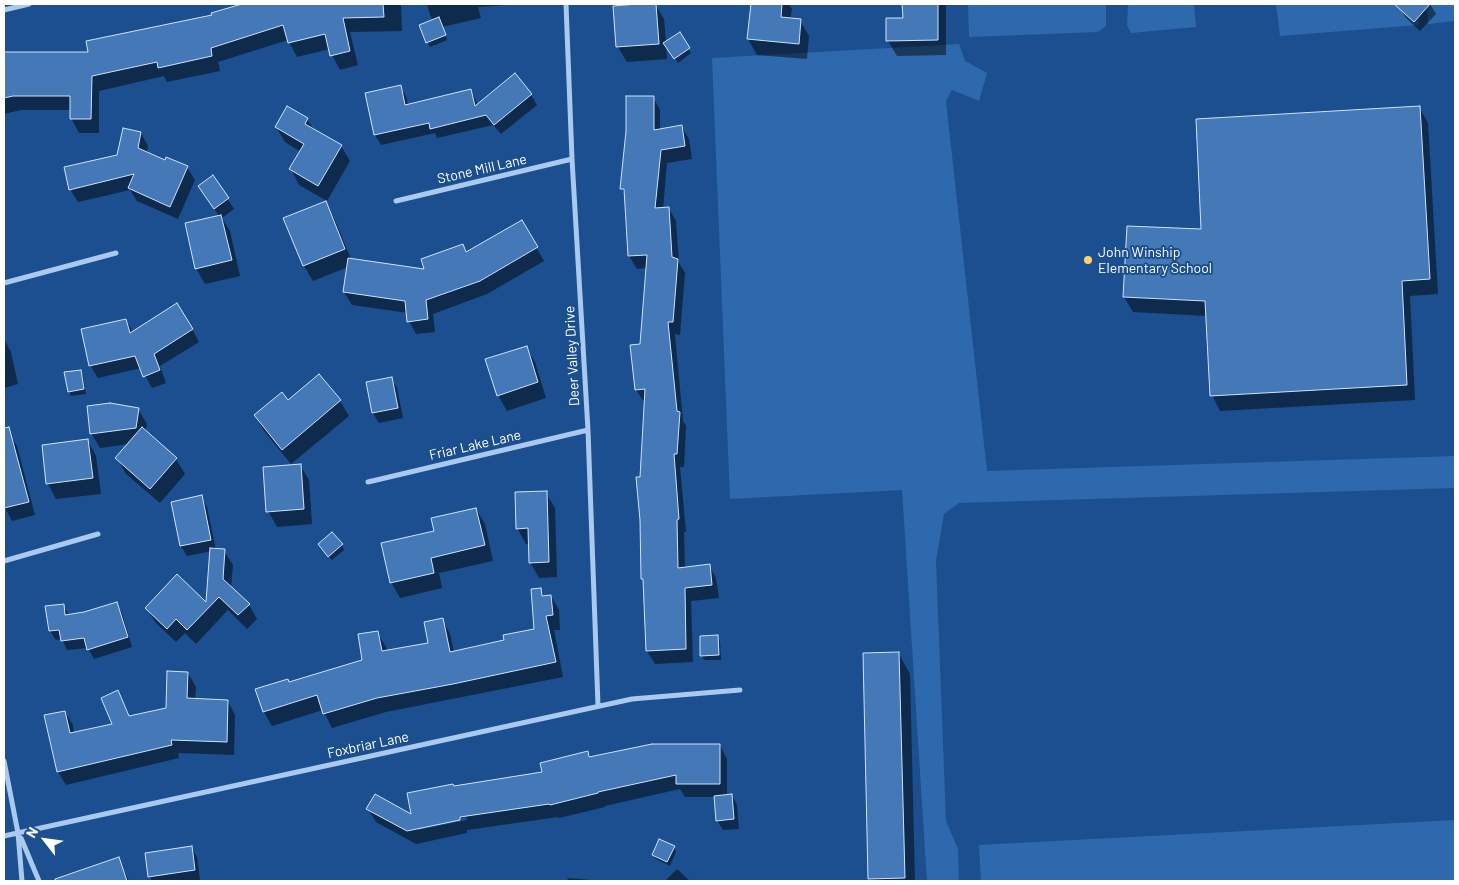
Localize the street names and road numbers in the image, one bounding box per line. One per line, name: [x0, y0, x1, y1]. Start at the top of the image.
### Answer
street label: Stone Mill Lane: [436, 151, 528, 187]
street label: Deer Valley Drive: [561, 305, 583, 407]
street label: Friar Lake Lane: [427, 426, 523, 464]
street label: Foxbriar Lane: [326, 728, 410, 762]

